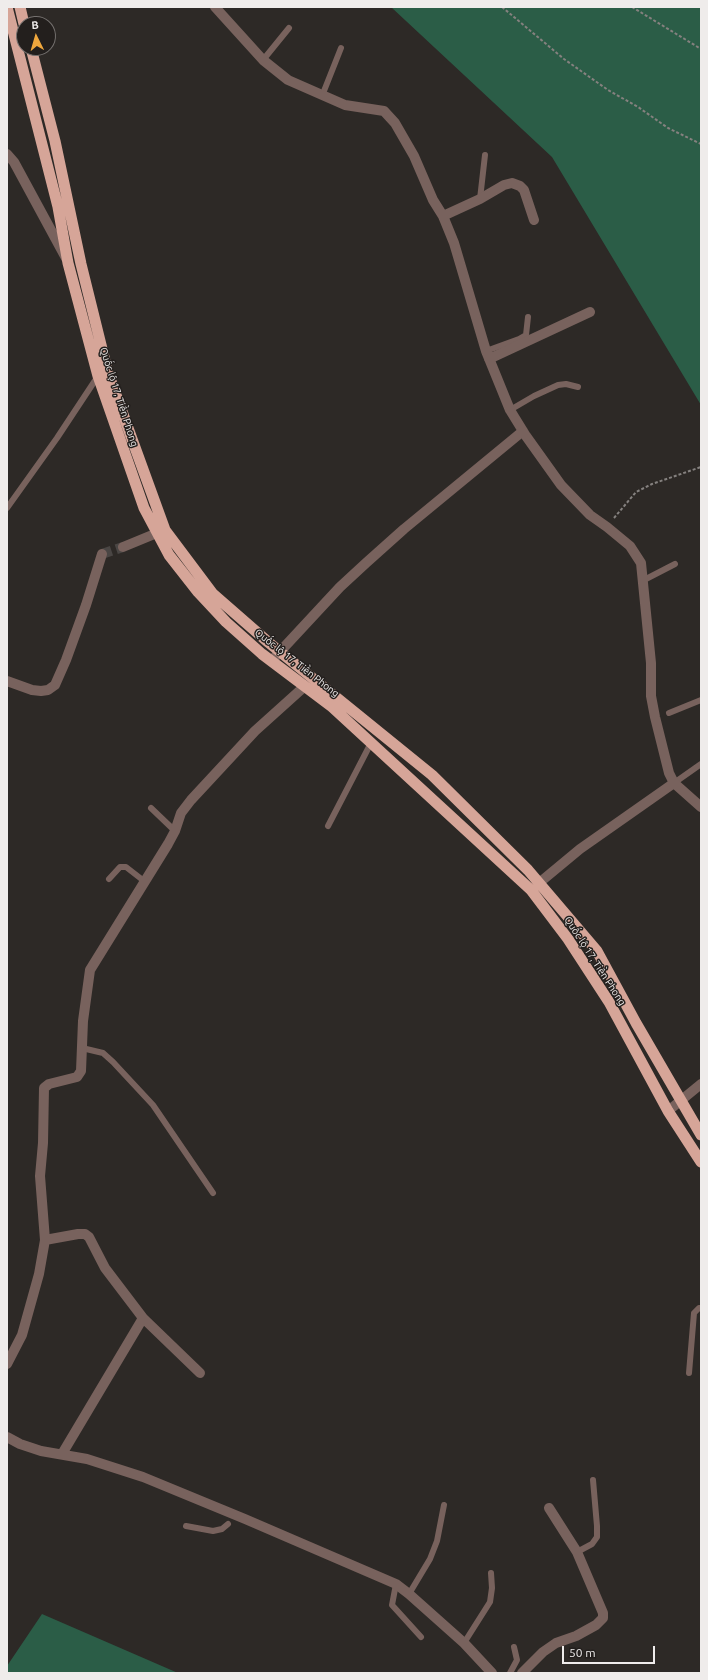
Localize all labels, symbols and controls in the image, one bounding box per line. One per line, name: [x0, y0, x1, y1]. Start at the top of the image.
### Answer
north arrow: [16, 16, 56, 56]
text: B: [31, 19, 39, 31]
street label: Quốc lộ 17, Tiền Phong: [97, 346, 141, 448]
street label: Quốc lộ 17, Tiền Phong: [252, 626, 342, 700]
street label: Quốc lộ 17, Tiền Phong: [562, 914, 628, 1008]
scale bar: [564, 1638, 657, 1664]
text: 50 m: [569, 1646, 596, 1659]

